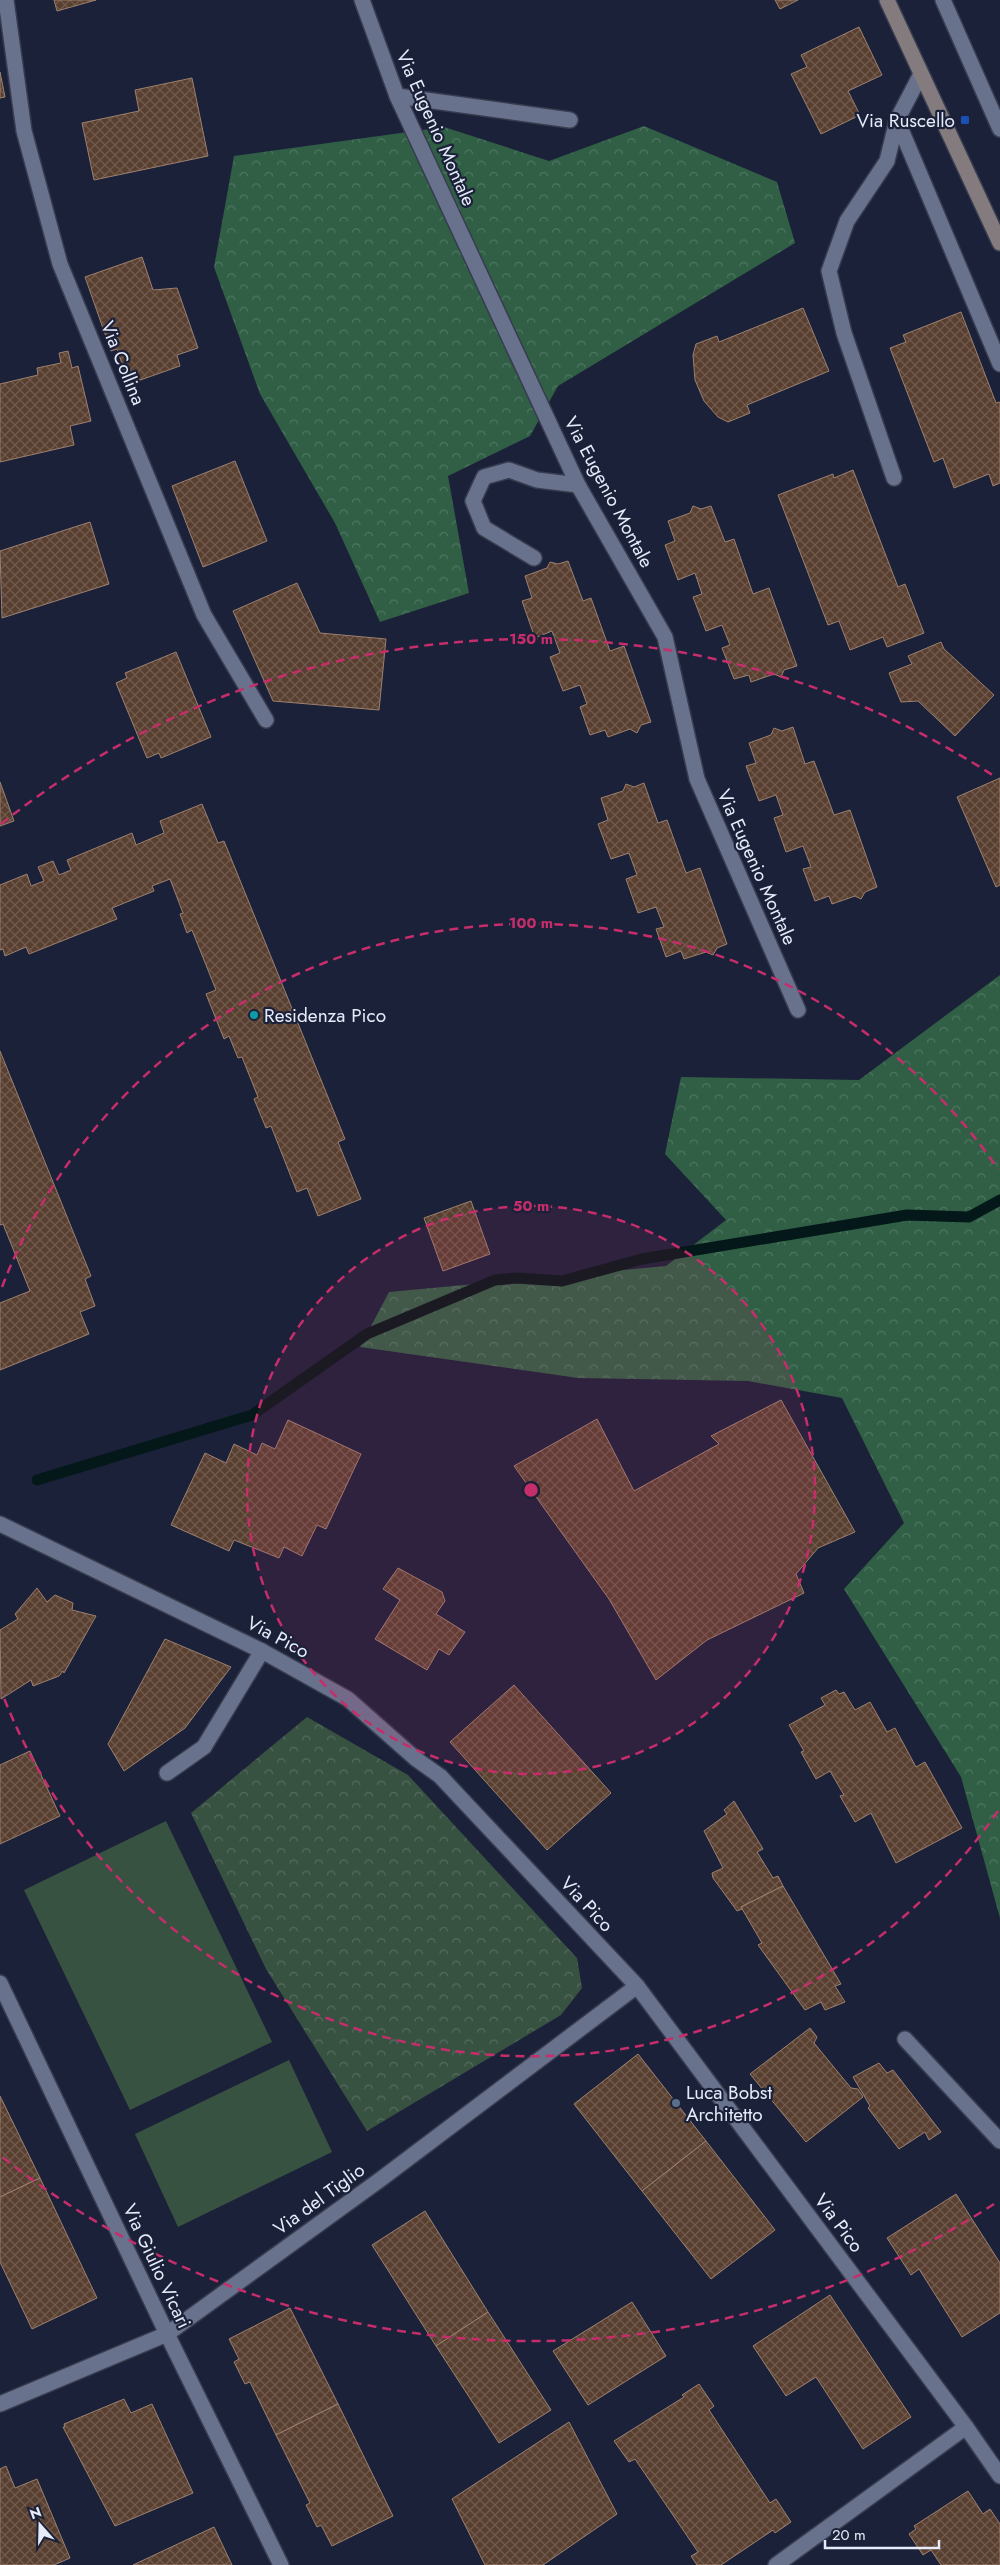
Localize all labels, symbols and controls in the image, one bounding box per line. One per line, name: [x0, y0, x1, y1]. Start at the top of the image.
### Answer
street label: Via Eugenio Montale: [390, 46, 483, 210]
place label: Via Ruscello: [856, 107, 955, 134]
marker: Via Ruscello: [959, 114, 971, 126]
street label: Via Collina: [94, 317, 152, 409]
street label: Via Eugenio Montale: [558, 412, 660, 573]
text: 150 m: [509, 628, 553, 650]
street label: Via Eugenio Montale: [711, 785, 804, 949]
text: 100 m: [509, 912, 553, 934]
place label: Residenza Pico: [264, 1002, 386, 1029]
marker: Residenza Pico: [248, 1009, 260, 1021]
text: 50 m: [513, 1195, 549, 1217]
centre of rings: [522, 1481, 540, 1499]
street label: Via Pico: [242, 1609, 314, 1665]
street label: Via Pico: [554, 1870, 620, 1938]
place label: Luca Bobst Architetto: [686, 2079, 773, 2128]
marker: Luca Bobst Architetto: [670, 2097, 682, 2109]
street label: Via del Tiglio: [268, 2157, 370, 2241]
street label: Via Pico: [808, 2188, 870, 2258]
street label: Via Giulio Vicari: [116, 2199, 198, 2333]
north arrow: [15, 2500, 65, 2550]
text: N: [27, 2501, 44, 2524]
scale bar: [825, 2518, 939, 2550]
text: 20 m: [832, 2524, 866, 2546]

